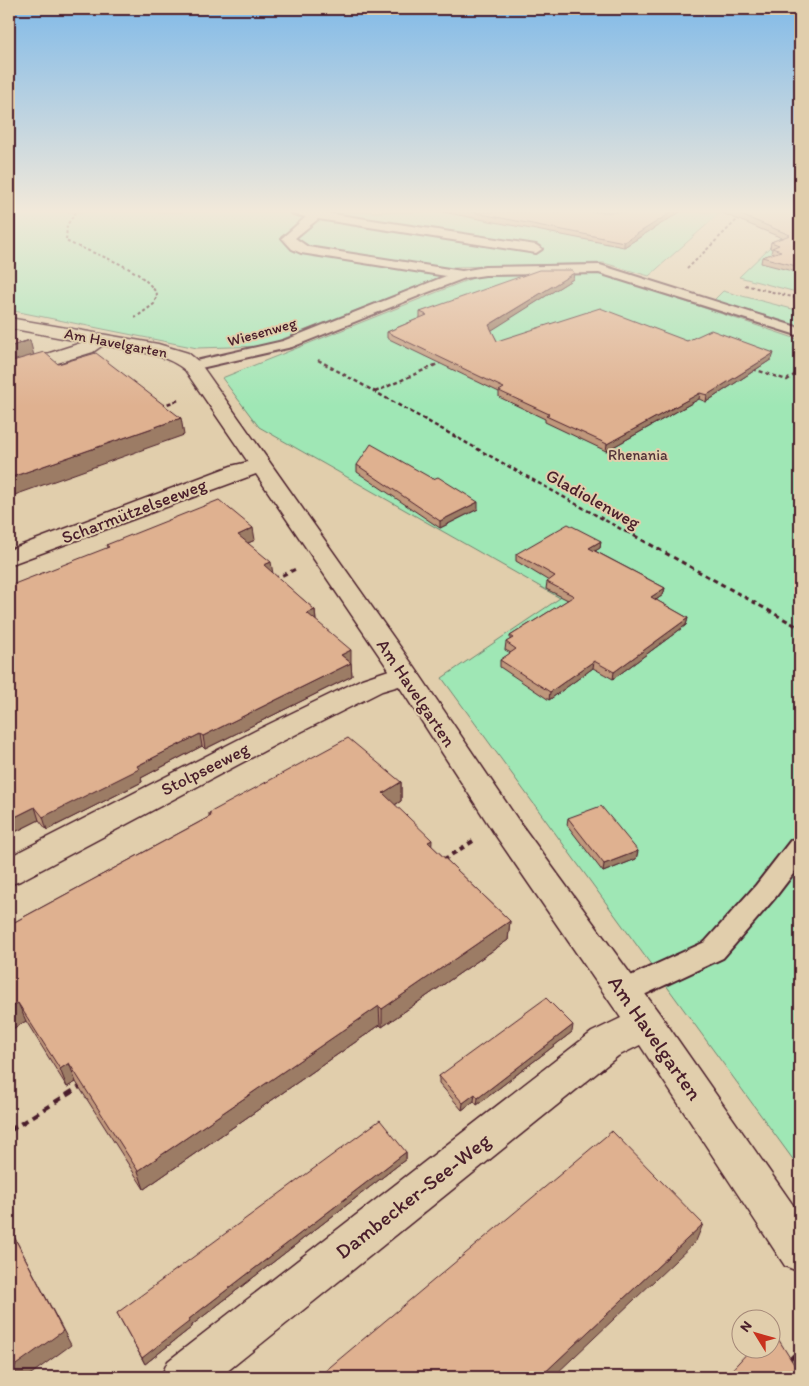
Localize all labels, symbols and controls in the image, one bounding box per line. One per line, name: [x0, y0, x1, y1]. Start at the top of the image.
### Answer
street label: Wiesenweg: [226, 314, 299, 350]
street label: Am Havelgarten: [63, 324, 170, 362]
park label: Rhenania: [608, 446, 668, 464]
street label: Gladiolenweg: [542, 464, 645, 534]
street label: Scharmützelseeweg: [58, 473, 210, 549]
street label: Am Havelgarten: [372, 635, 460, 751]
street label: Stolpseeweg: [157, 737, 253, 801]
street label: Am Havelgarten: [603, 971, 708, 1105]
street label: Dambecker-See-Weg: [330, 1127, 495, 1264]
north arrow: [732, 1308, 782, 1358]
text: N: [736, 1318, 756, 1335]

